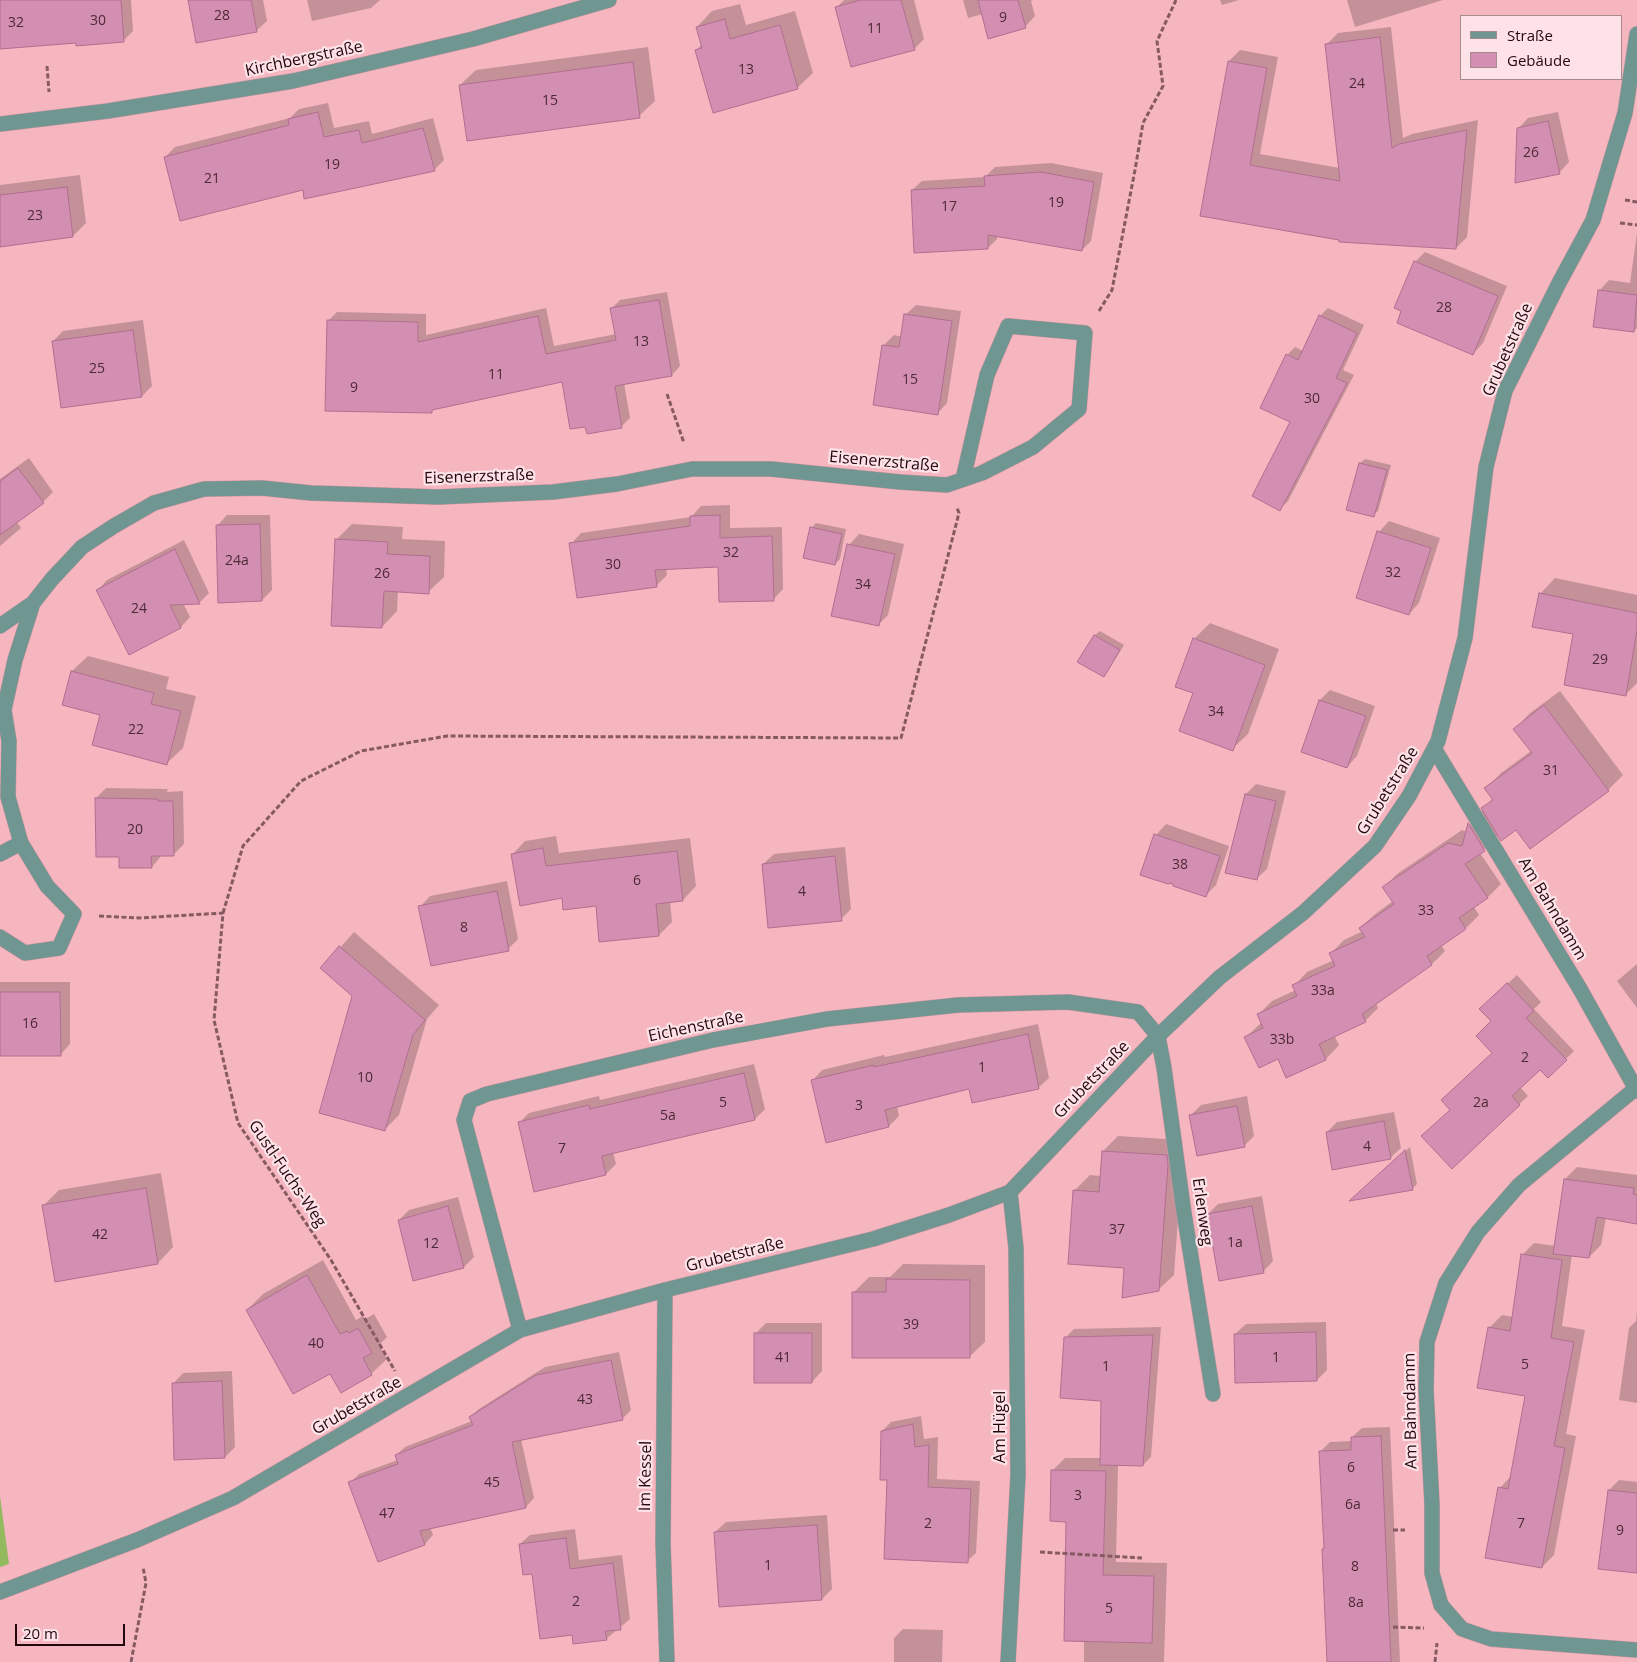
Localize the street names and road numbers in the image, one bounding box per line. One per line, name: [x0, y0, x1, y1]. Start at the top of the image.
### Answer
street label: Kirchbergstraße: [244, 37, 364, 81]
street label: Grubetstraße: [1479, 300, 1537, 400]
street label: Eisenerzstraße: [828, 448, 940, 476]
street label: Eisenerzstraße: [424, 465, 534, 489]
street label: Grubetstraße: [1353, 743, 1423, 839]
street label: Am Bahndamm: [1514, 854, 1590, 964]
street label: Eichenstraße: [647, 1008, 745, 1046]
street label: Grubetstraße: [1050, 1037, 1134, 1123]
street label: Gustl-Fuchs-Weg: [244, 1117, 330, 1231]
street label: Erlenweg: [1188, 1177, 1216, 1247]
street label: Grubetstraße: [684, 1234, 786, 1276]
street label: Am Bahndamm: [1400, 1353, 1422, 1469]
street label: Grubetstraße: [309, 1373, 405, 1439]
street label: Am Hügel: [990, 1391, 1010, 1463]
street label: Im Kessel: [636, 1441, 656, 1511]

